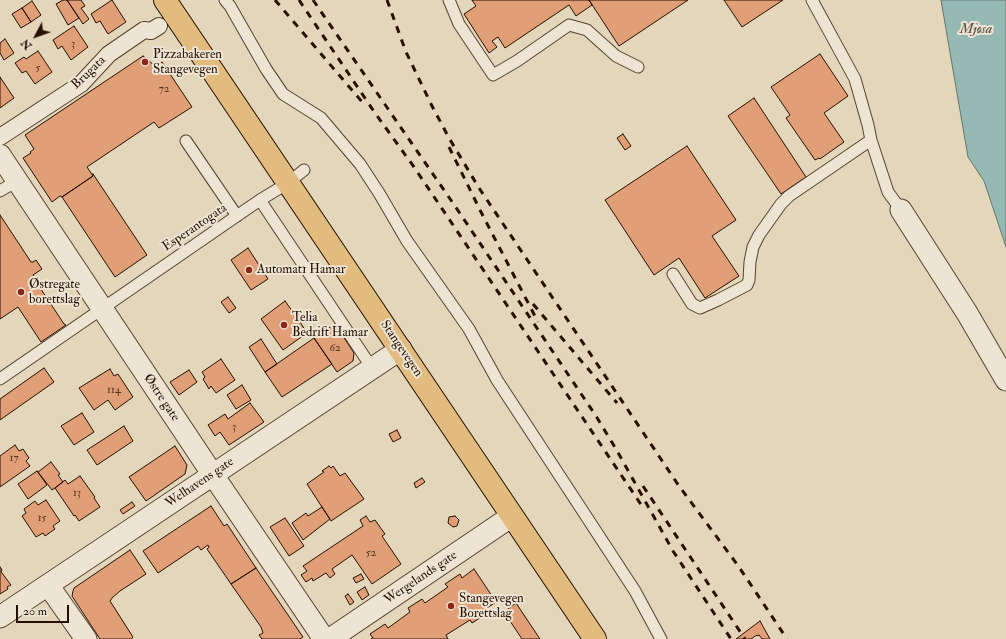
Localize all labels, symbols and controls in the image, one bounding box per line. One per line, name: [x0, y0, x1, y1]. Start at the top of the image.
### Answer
north arrow: [16, 16, 56, 56]
water label: Mjøsa: [960, 22, 992, 38]
text: N: [18, 36, 35, 52]
house number: 3: [71, 38, 75, 52]
place label: Pizzabakeren Stangevegen: [153, 47, 222, 78]
street label: Brugata: [69, 53, 109, 93]
marker: Pizzabakeren Stangevegen: [140, 57, 150, 67]
house number: 5: [36, 62, 40, 76]
house number: 72: [159, 83, 169, 97]
street label: Esperantogata: [160, 201, 230, 255]
place label: Automat1 Hamar: [257, 262, 346, 278]
marker: Automat1 Hamar: [244, 265, 254, 275]
place label: Østregate borettslag: [29, 277, 80, 308]
marker: Østregate borettslag: [16, 287, 26, 297]
place label: Telia Bedrift Hamar: [292, 310, 368, 341]
street label: Stangevegen: [376, 318, 426, 380]
marker: Telia Bedrift Hamar: [279, 320, 289, 330]
house number: 62: [329, 342, 341, 356]
street label: Østre gate: [140, 371, 182, 425]
house number: 114: [107, 384, 121, 398]
house number: 3: [232, 421, 236, 435]
house number: 17: [10, 452, 18, 466]
street label: Welhavens gate: [163, 454, 237, 512]
house number: 13: [73, 487, 81, 501]
house number: 15: [38, 512, 46, 526]
house number: 52: [366, 547, 376, 561]
street label: Wergelands gate: [382, 548, 460, 608]
place label: Stangevegen Borettslag: [459, 591, 524, 622]
scale bar: [18, 597, 71, 623]
marker: Stangevegen Borettslag: [446, 601, 456, 611]
text: 20 m: [23, 604, 47, 619]

